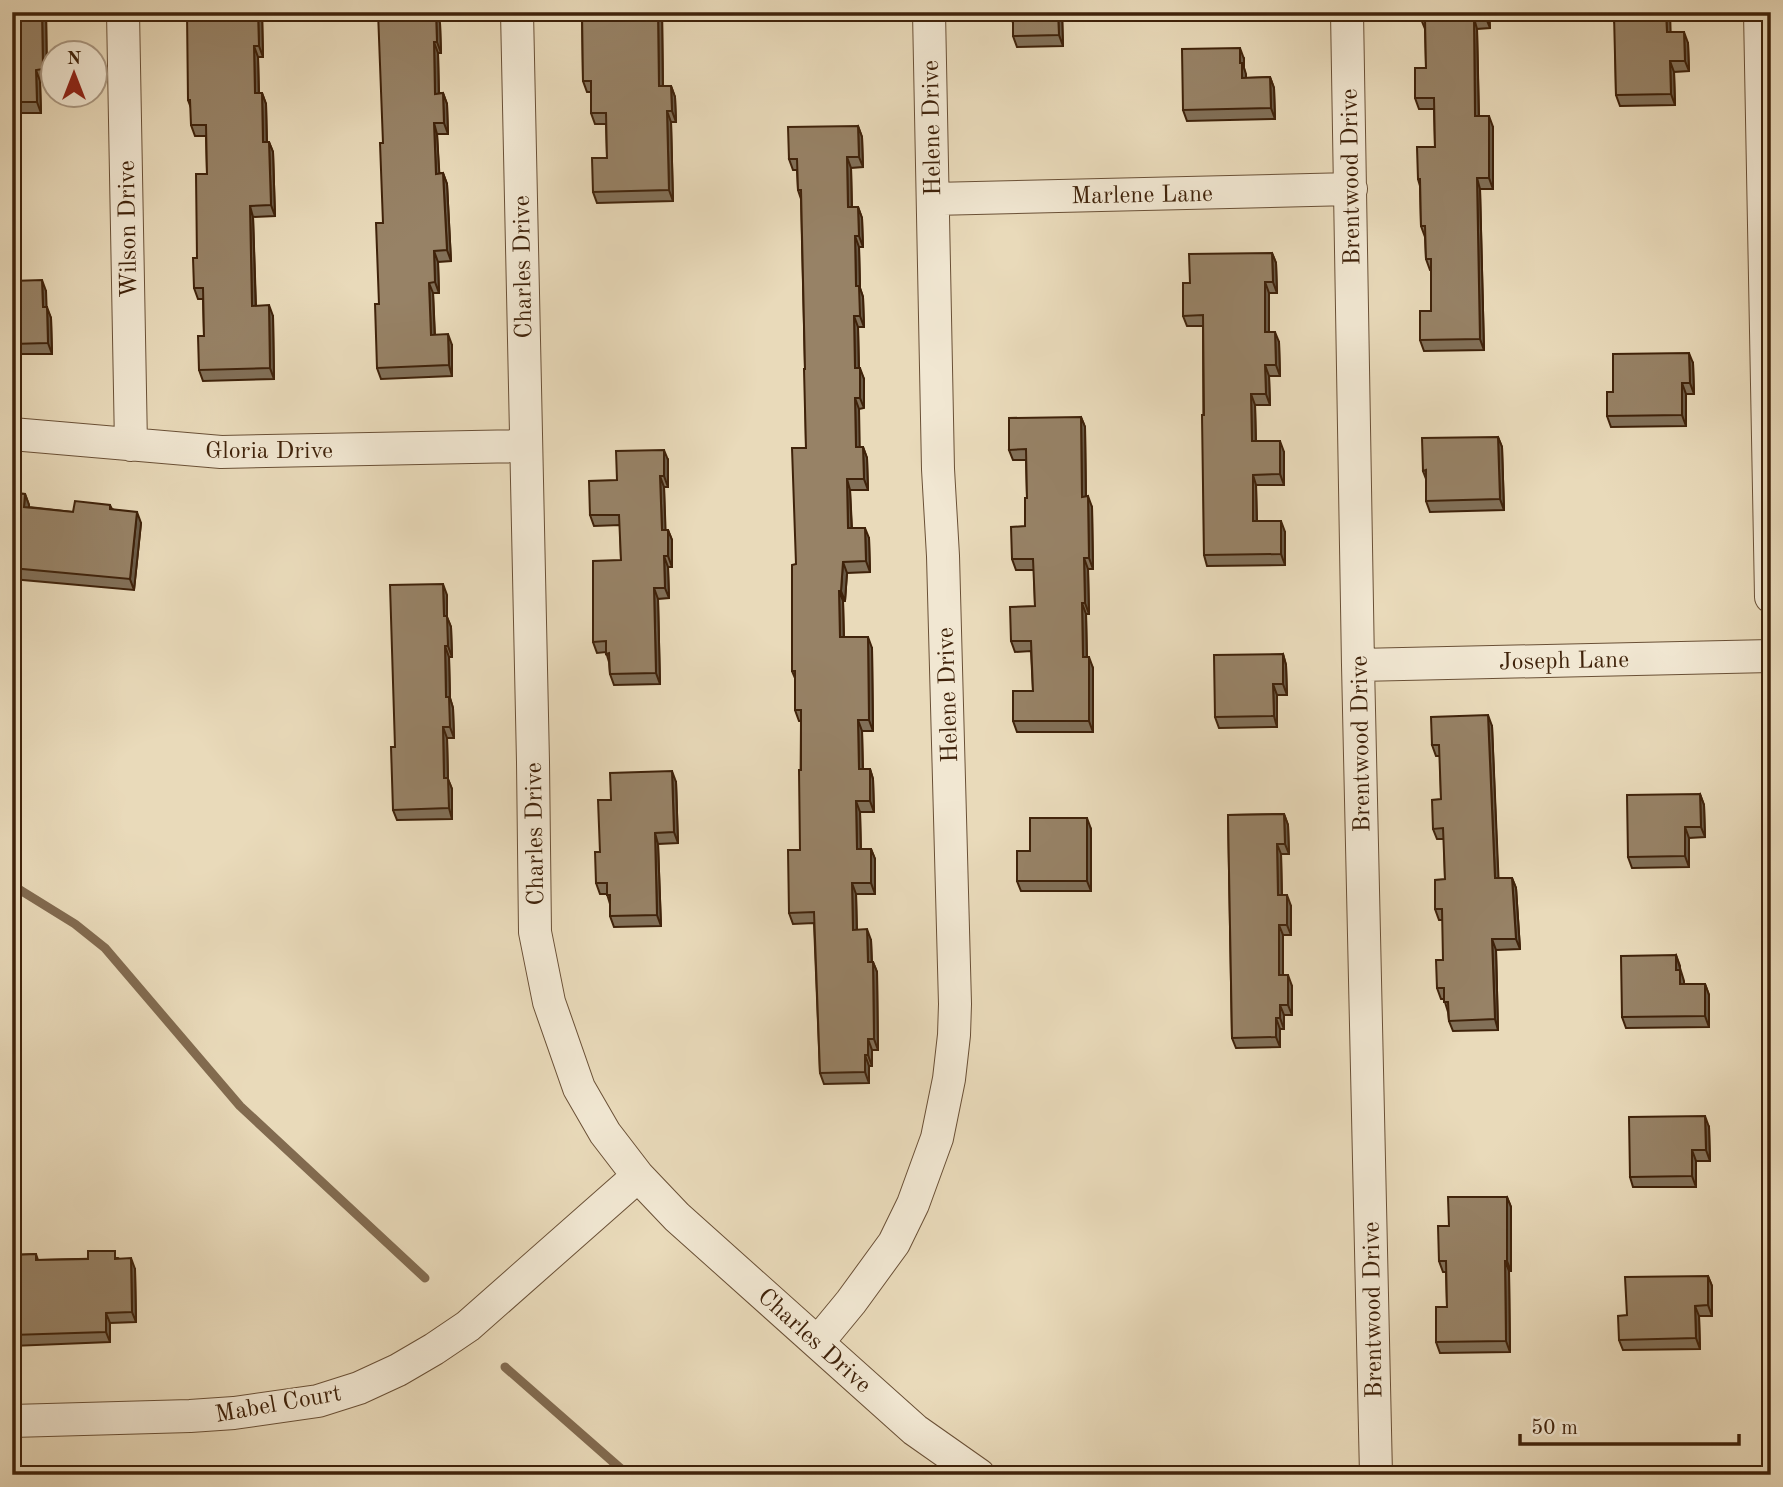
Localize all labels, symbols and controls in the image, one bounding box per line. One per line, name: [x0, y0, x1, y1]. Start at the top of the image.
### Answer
north arrow: [38, 38, 108, 108]
text: N: [67, 50, 82, 69]
street label: Helene Drive: [920, 60, 946, 196]
street label: Brentwood Drive: [1338, 88, 1366, 266]
street label: Wilson Drive: [116, 160, 142, 298]
street label: Marlene Lane: [1071, 183, 1213, 209]
street label: Charles Drive: [511, 195, 537, 339]
street label: Gloria Drive: [205, 440, 333, 464]
street label: Helene Drive: [935, 627, 963, 763]
street label: Joseph Lane: [1499, 649, 1629, 675]
street label: Brentwood Drive: [1348, 655, 1376, 833]
street label: Charles Drive: [523, 762, 549, 906]
street label: Brentwood Drive: [1360, 1221, 1388, 1399]
street label: Charles Drive: [752, 1285, 875, 1398]
street label: Mabel Court: [213, 1382, 343, 1428]
scale bar: [1520, 1403, 1739, 1447]
text: 50 m: [1531, 1418, 1578, 1439]

